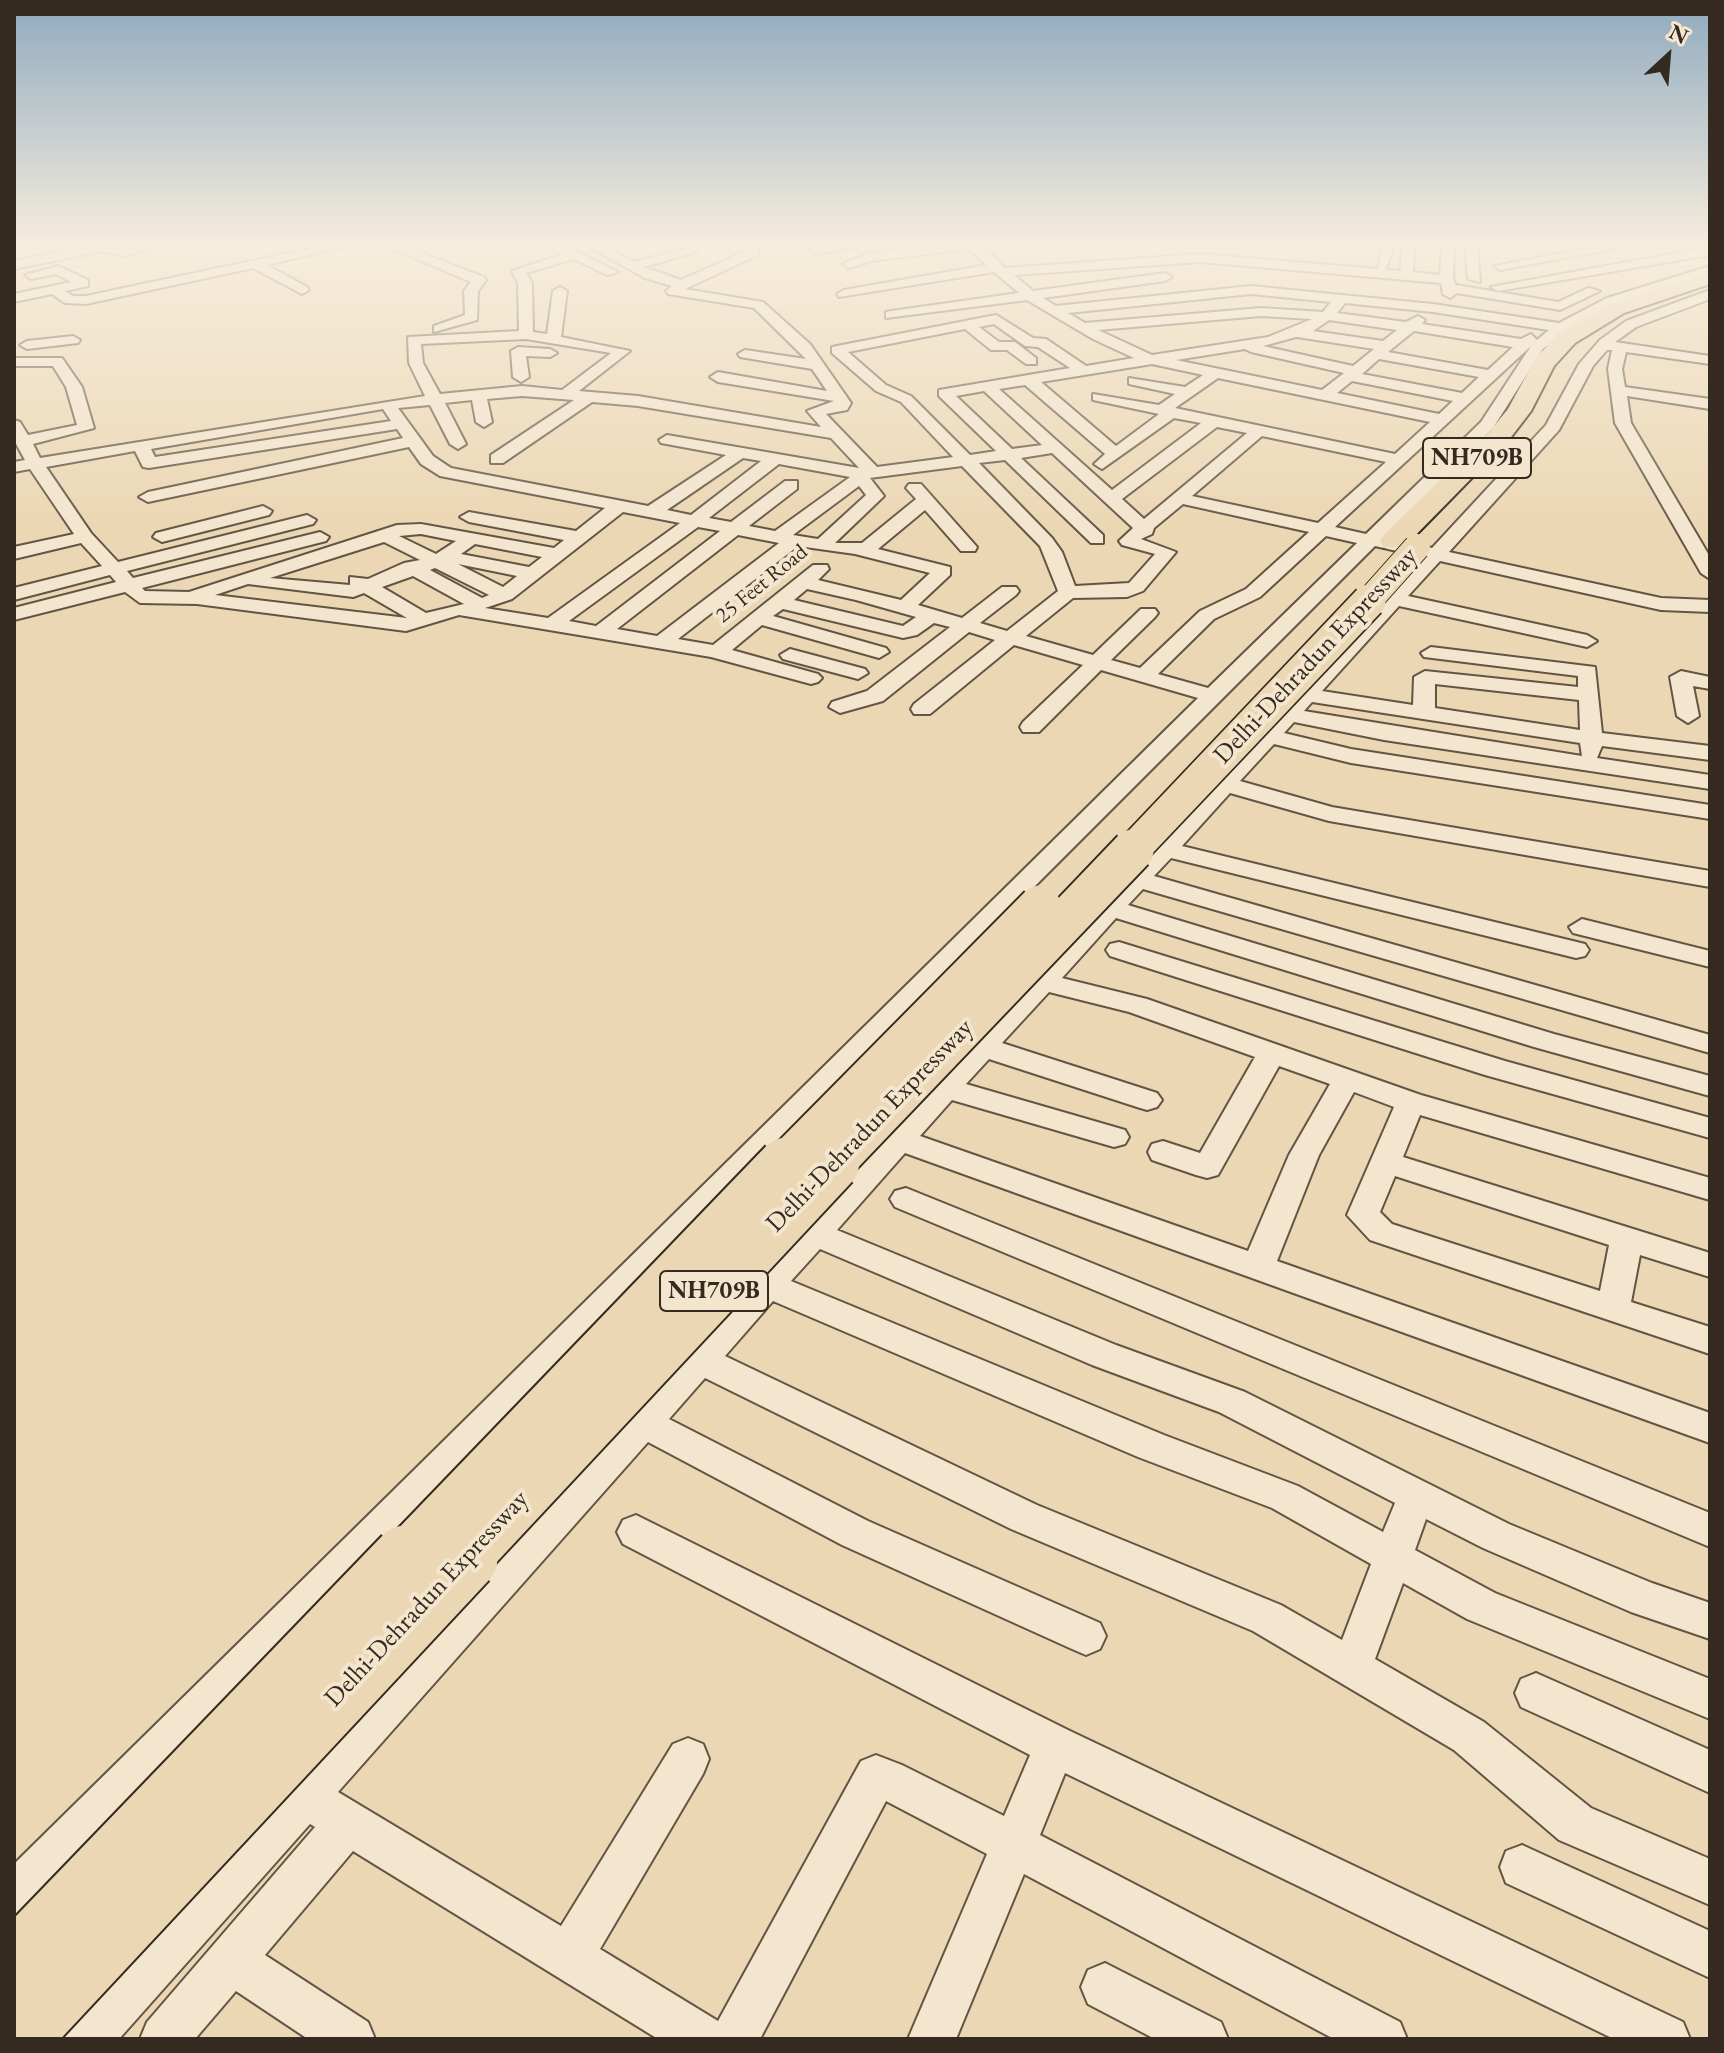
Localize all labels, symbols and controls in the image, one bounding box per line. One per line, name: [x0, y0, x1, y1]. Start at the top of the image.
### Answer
north arrow: [1628, 16, 1708, 96]
text: N: [1664, 17, 1693, 51]
road number: NH709B: [1423, 438, 1531, 478]
street label: 25 Feet Road: [711, 539, 813, 629]
street label: Delhi-Dehradun Expressway: [1207, 541, 1425, 771]
street label: Delhi-Dehradun Expressway: [760, 1013, 980, 1239]
road number: NH709B: [660, 1271, 768, 1311]
street label: Delhi-Dehradun Expressway: [318, 1484, 536, 1714]

